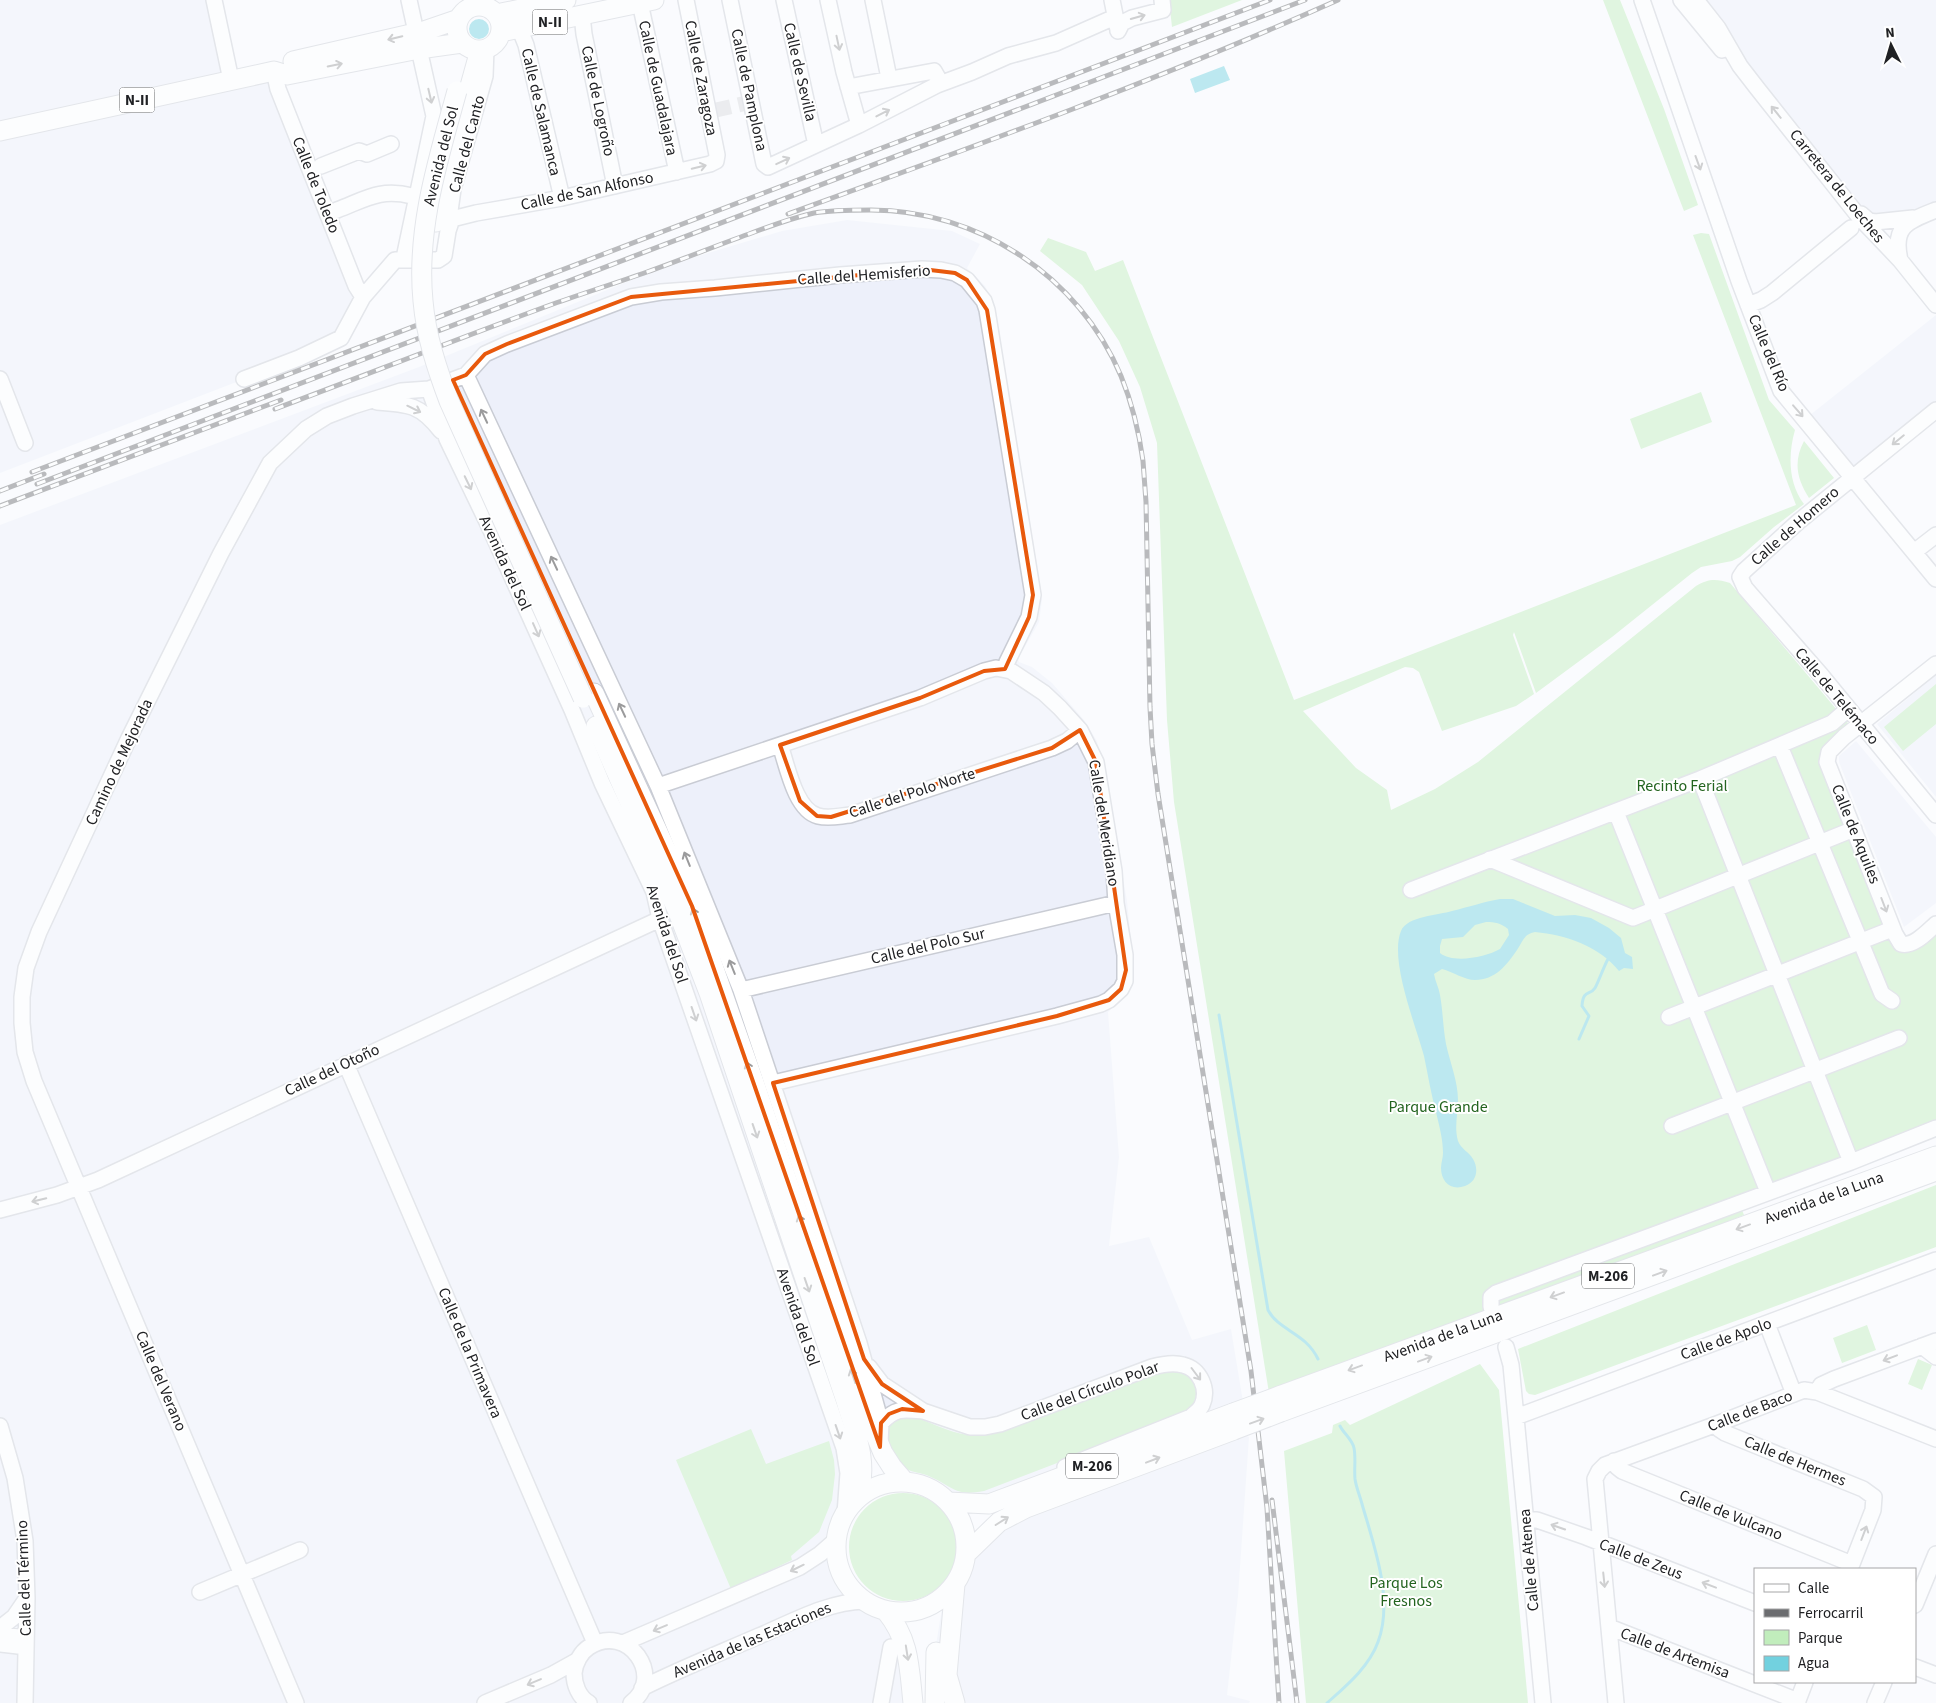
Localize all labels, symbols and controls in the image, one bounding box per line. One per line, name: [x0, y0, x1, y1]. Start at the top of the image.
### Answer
road number: N-II: [532, 10, 568, 34]
one-way arrow: [1129, 11, 1145, 21]
street label: Calle de Guadalajara: [633, 18, 683, 158]
street label: Calle de Zaragoza: [679, 18, 723, 138]
street label: Calle de Sevilla: [778, 20, 822, 124]
north arrow: [1866, 20, 1916, 70]
text: N: [1884, 23, 1895, 43]
street label: Calle de Pamplona: [725, 27, 773, 153]
one-way arrow: [388, 33, 404, 43]
one-way arrow: [833, 35, 843, 51]
street label: Calle de Logroño: [576, 44, 620, 158]
street label: Calle de Salamanca: [516, 46, 566, 178]
one-way arrow: [327, 60, 343, 70]
road number: N-II: [120, 88, 154, 112]
one-way arrow: [426, 88, 435, 104]
street label: Calle del Canto: [443, 93, 491, 195]
street label: Avenida del Sol: [418, 104, 464, 208]
one-way arrow: [1771, 105, 1782, 118]
one-way arrow: [875, 108, 890, 118]
street label: Carretera de Loeches: [1784, 125, 1890, 248]
street label: Calle de Toledo: [287, 133, 345, 237]
one-way arrow: [775, 155, 790, 165]
one-way arrow: [1693, 155, 1703, 171]
one-way arrow: [691, 162, 707, 171]
street label: Calle de San Alfonso: [519, 166, 655, 216]
street label: Calle del Hemisferio: [797, 259, 931, 291]
street label: Calle del Río: [1743, 311, 1795, 395]
one-way arrow: [406, 404, 421, 414]
one-way arrow: [1793, 404, 1804, 417]
one-way arrow: [479, 409, 488, 424]
one-way arrow: [1892, 435, 1905, 446]
one-way arrow: [464, 475, 473, 490]
street label: Calle de Homero: [1746, 481, 1844, 571]
street label: Avenida del Sol: [473, 512, 537, 614]
one-way arrow: [549, 556, 558, 571]
one-way arrow: [532, 622, 541, 637]
street label: Calle de Telémaco: [1790, 643, 1884, 749]
street label: Camino de Mejorada: [80, 695, 158, 829]
one-way arrow: [617, 703, 627, 718]
street label: Calle del Meridiano: [1083, 758, 1125, 888]
street label: Calle del Polo Norte: [846, 762, 978, 824]
park label: Recinto Ferial: [1636, 775, 1728, 797]
street label: Calle de Aquiles: [1826, 781, 1886, 887]
one-way arrow: [682, 852, 692, 867]
street label: Avenida del Sol: [641, 882, 693, 986]
one-way arrow: [1880, 897, 1889, 912]
one-way arrow: [690, 908, 699, 923]
street label: Calle del Polo Sur: [869, 922, 988, 970]
one-way arrow: [727, 960, 736, 975]
one-way arrow: [690, 1006, 699, 1022]
street label: Calle del Otoño: [281, 1038, 383, 1102]
one-way arrow: [744, 1061, 753, 1077]
park label: Parque Grande: [1388, 1096, 1488, 1118]
one-way arrow: [751, 1123, 761, 1139]
street label: Avenida de la Luna: [1761, 1166, 1887, 1230]
one-way arrow: [32, 1196, 48, 1205]
one-way arrow: [796, 1215, 805, 1231]
one-way arrow: [1735, 1223, 1751, 1232]
road number: M-206: [1582, 1264, 1634, 1288]
street label: Avenida del Sol: [771, 1265, 825, 1369]
one-way arrow: [1652, 1268, 1667, 1277]
one-way arrow: [803, 1277, 813, 1293]
street label: Calle de la Primavera: [432, 1284, 508, 1422]
one-way arrow: [1550, 1291, 1565, 1300]
street label: Avenida de la Luna: [1380, 1304, 1506, 1368]
street label: Calle de Apolo: [1677, 1312, 1775, 1366]
street label: Calle del Verano: [130, 1327, 192, 1435]
one-way arrow: [1417, 1354, 1432, 1363]
one-way arrow: [1883, 1354, 1899, 1363]
street label: Calle del Círculo Polar: [1018, 1356, 1163, 1426]
one-way arrow: [1348, 1364, 1363, 1373]
one-way arrow: [1191, 1368, 1202, 1381]
one-way arrow: [848, 1369, 857, 1385]
street label: Calle de Baco: [1704, 1385, 1796, 1437]
one-way arrow: [1249, 1416, 1264, 1425]
one-way arrow: [834, 1424, 843, 1440]
street label: Calle de Hermes: [1741, 1431, 1850, 1492]
road number: M-206: [1066, 1454, 1118, 1478]
one-way arrow: [1144, 1455, 1160, 1464]
street label: Calle de Vulcano: [1676, 1484, 1786, 1546]
street label: Calle de Atenea: [1514, 1508, 1544, 1612]
one-way arrow: [995, 1516, 1009, 1526]
street label: Calle del Término: [11, 1520, 37, 1636]
one-way arrow: [1550, 1522, 1566, 1531]
one-way arrow: [1860, 1526, 1869, 1541]
street label: Calle de Zeus: [1596, 1533, 1686, 1585]
one-way arrow: [790, 1564, 805, 1573]
legend: [1754, 1568, 1916, 1683]
park label: Parque Los Fresnos: [1369, 1572, 1443, 1612]
one-way arrow: [1599, 1572, 1609, 1588]
text: Calle: [1798, 1578, 1829, 1599]
one-way arrow: [1702, 1580, 1717, 1589]
street label: Avenida de las Estaciones: [669, 1597, 835, 1683]
text: Ferrocarril: [1798, 1603, 1863, 1624]
street label: Calle de Artemisa: [1617, 1622, 1733, 1684]
one-way arrow: [653, 1623, 668, 1633]
text: Parque: [1798, 1628, 1842, 1649]
one-way arrow: [903, 1645, 913, 1661]
text: Agua: [1798, 1653, 1829, 1674]
one-way arrow: [527, 1678, 542, 1687]

